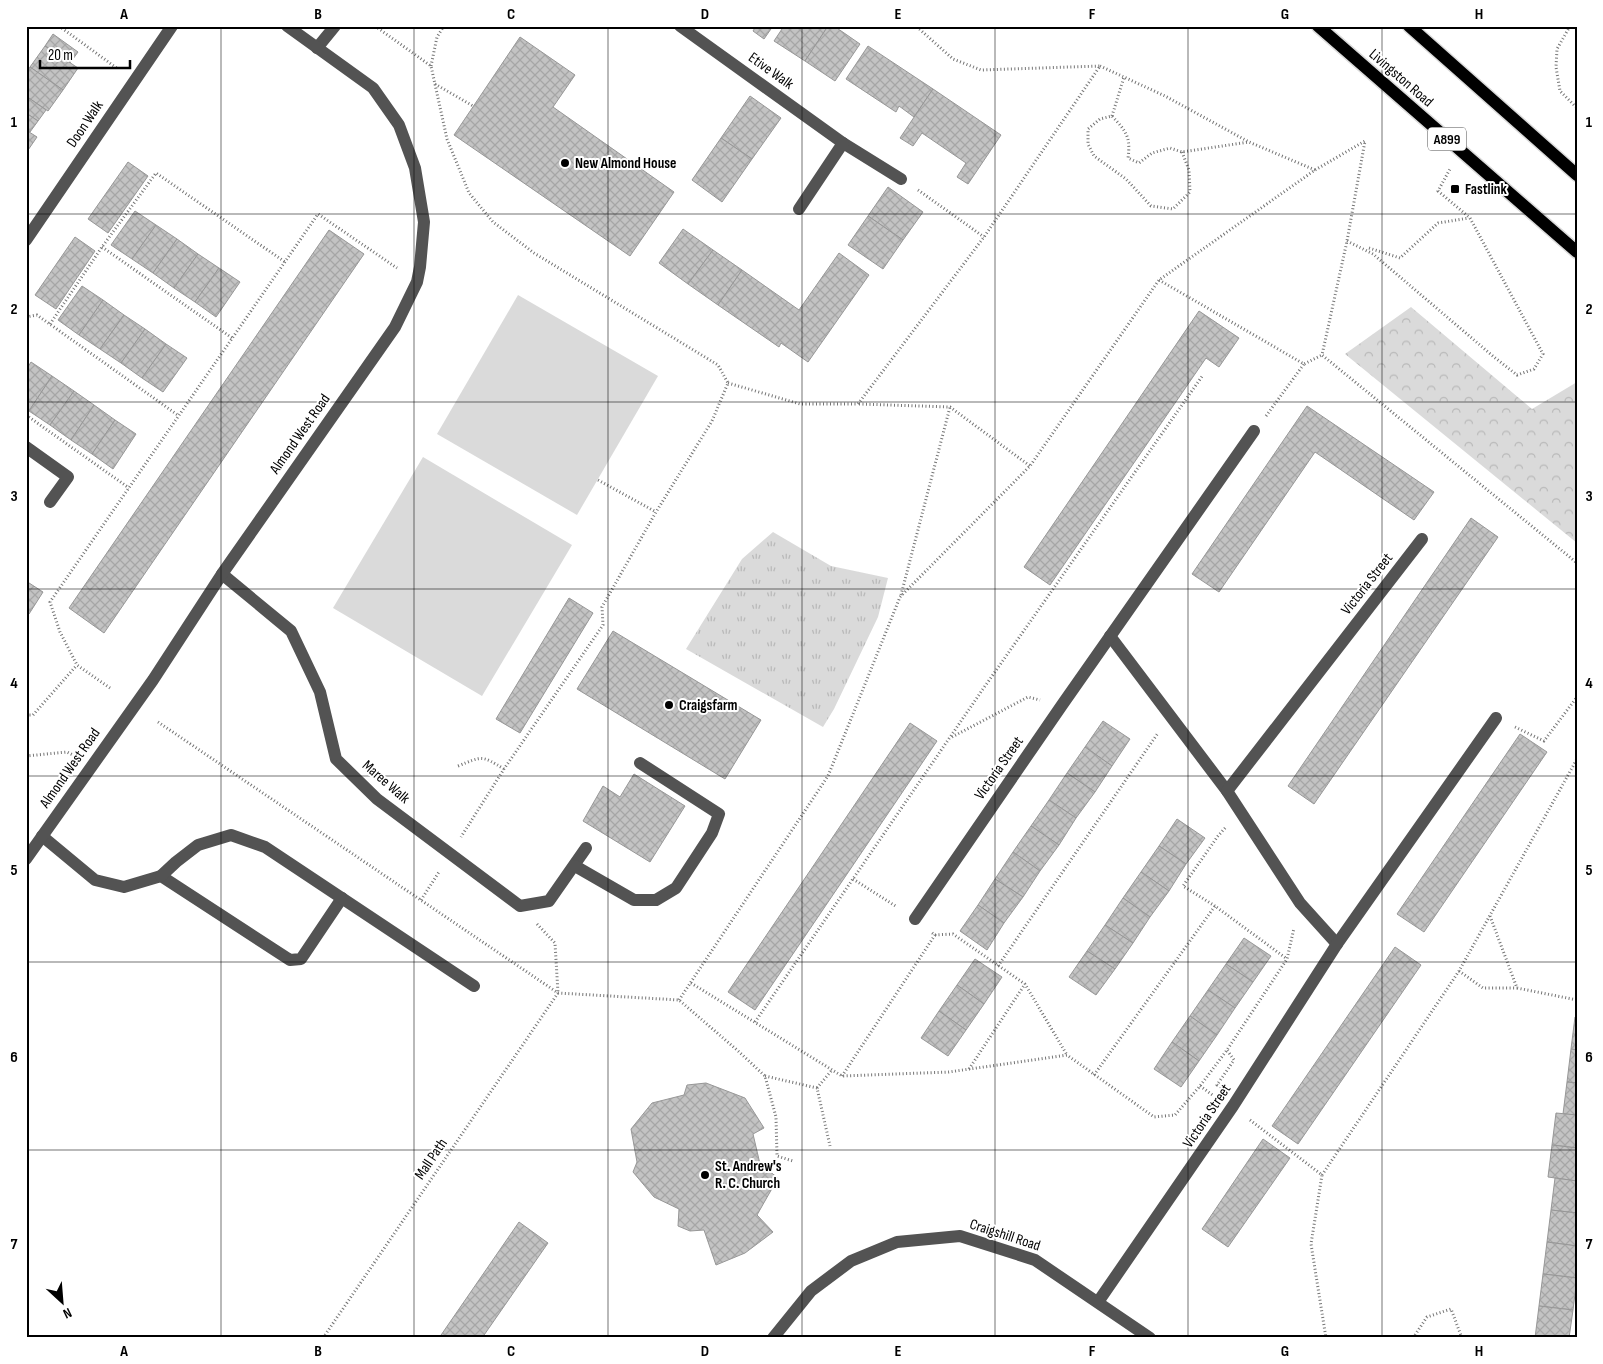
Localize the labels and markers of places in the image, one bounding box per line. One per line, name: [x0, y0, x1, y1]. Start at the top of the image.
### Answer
place label: New Almond House: [575, 154, 676, 173]
marker: New Almond House: [559, 157, 571, 169]
place label: Fastlink: [1465, 180, 1508, 199]
marker: Fastlink: [1449, 183, 1461, 195]
place label: Craigsfarm: [679, 696, 738, 715]
marker: Craigsfarm: [663, 699, 675, 711]
place label: St. Andrew's R. C. Church: [715, 1157, 782, 1193]
marker: St. Andrew's R. C. Church: [699, 1169, 711, 1181]

